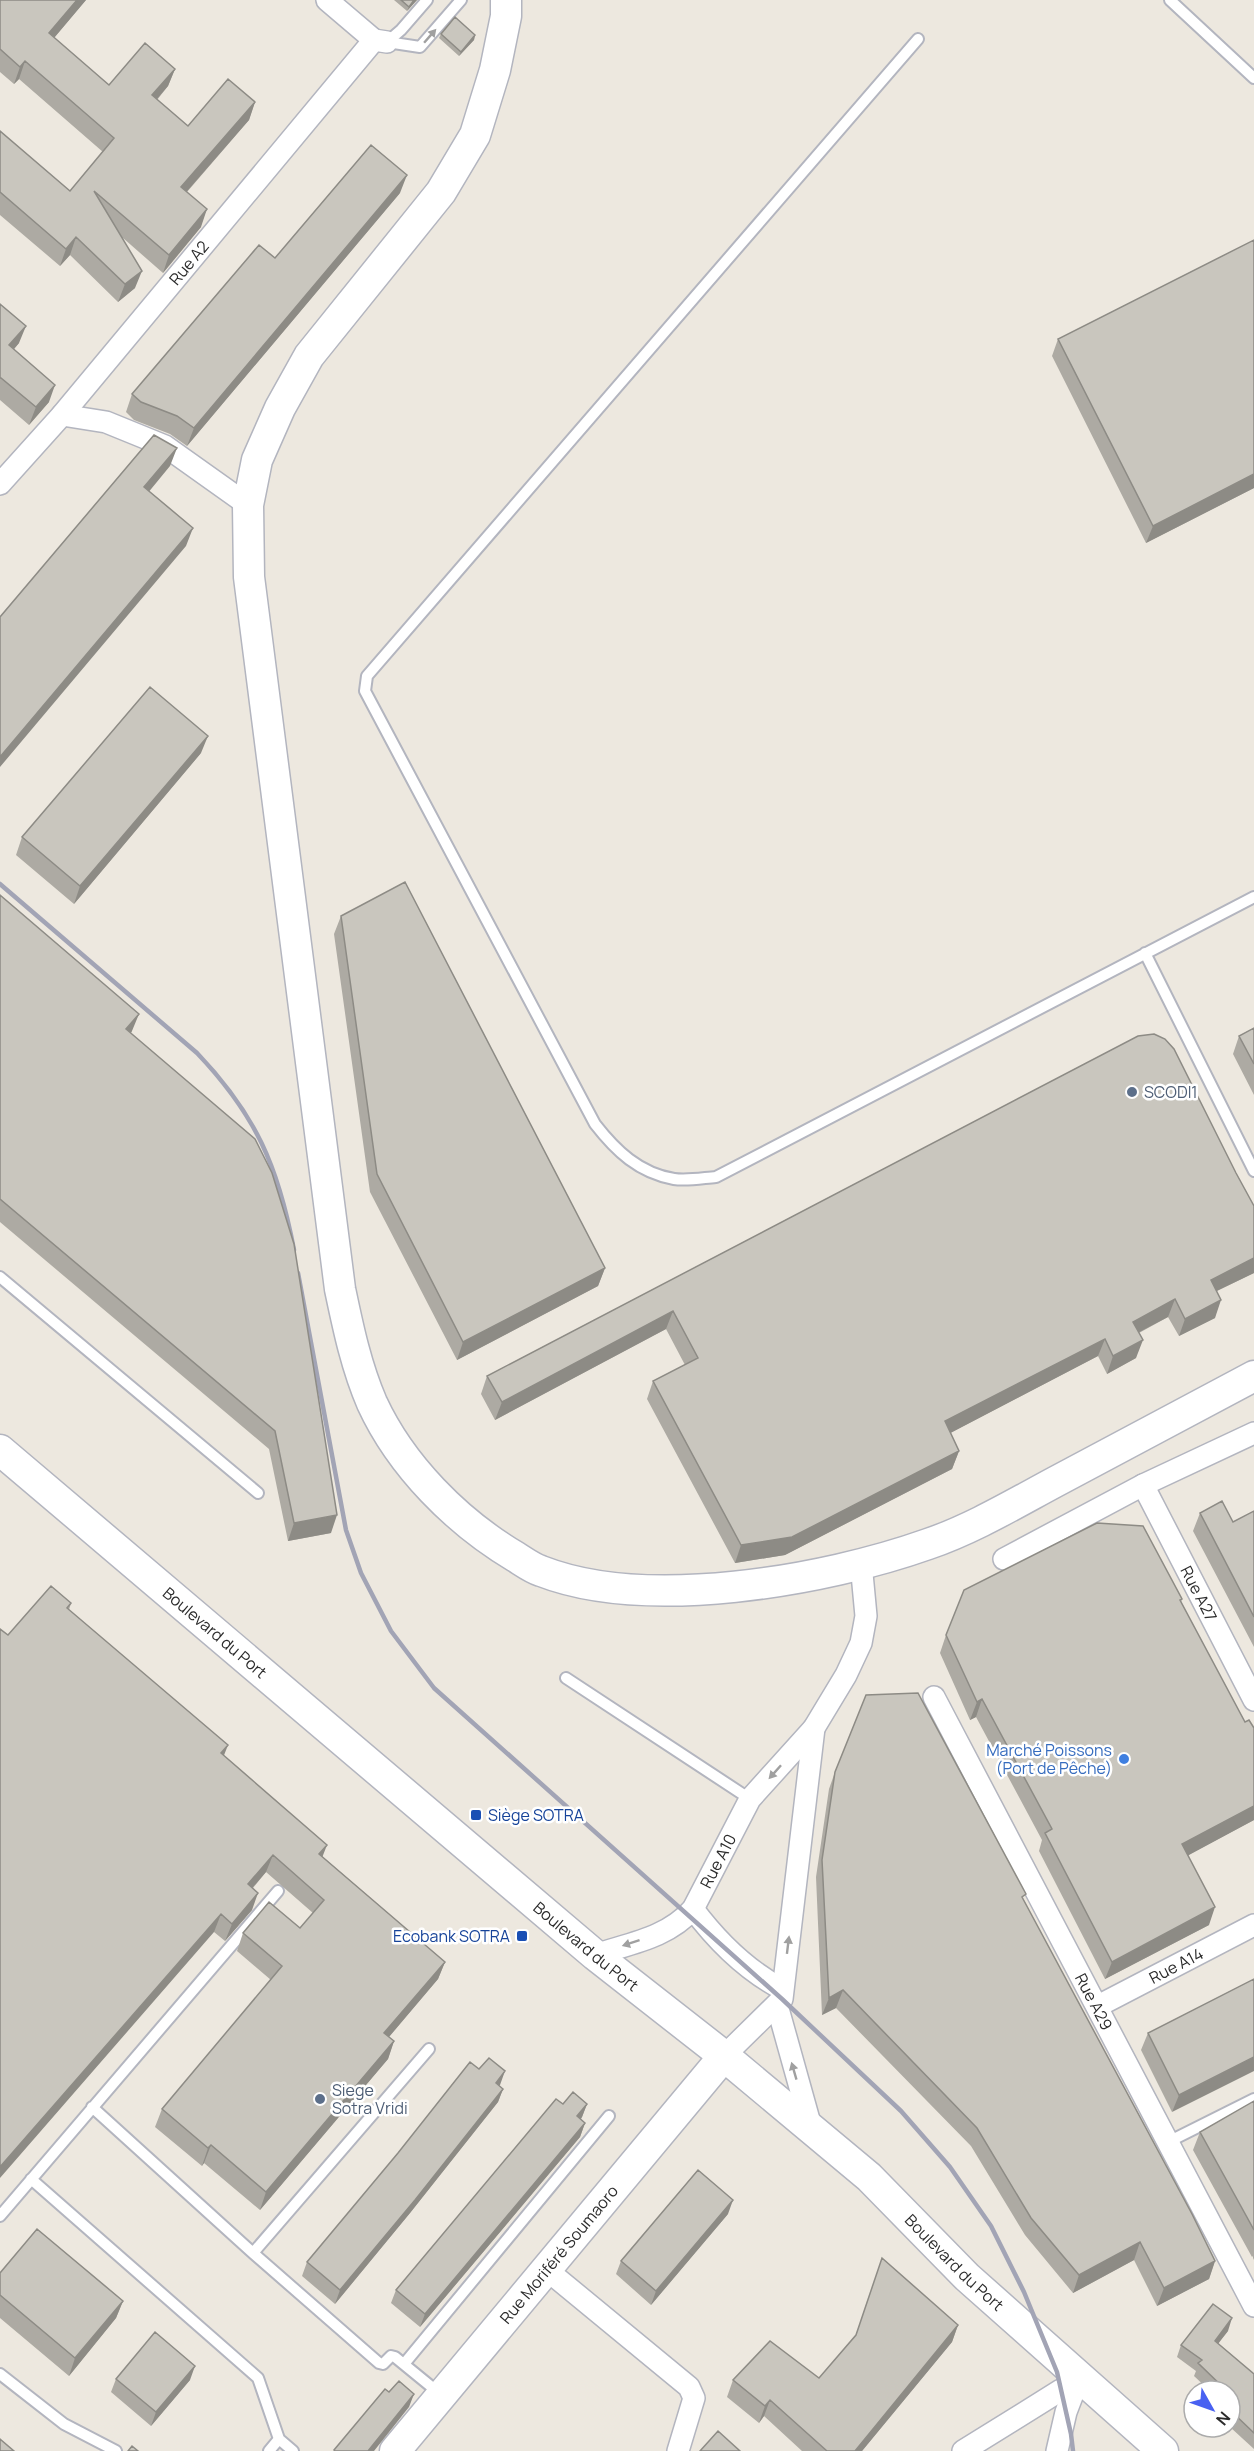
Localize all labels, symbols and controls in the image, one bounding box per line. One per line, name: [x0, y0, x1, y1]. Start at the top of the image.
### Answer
one-way arrow: [423, 28, 436, 44]
street label: Rue A2: [164, 236, 214, 289]
place label: SCODI1: [1144, 1081, 1198, 1103]
marker: SCODI1: [1125, 1085, 1139, 1099]
street label: Rue A27: [1176, 1562, 1222, 1625]
street label: Boulevard du Port: [158, 1582, 272, 1683]
place label: Marché Poissons (Port de Pêche): [986, 1739, 1112, 1779]
marker: Marché Poissons (Port de Pêche): [1117, 1752, 1131, 1766]
one-way arrow: [768, 1764, 782, 1779]
place label: Siège SOTRA: [488, 1804, 584, 1826]
marker: Siège SOTRA: [469, 1808, 483, 1822]
street label: Rue A10: [695, 1830, 741, 1892]
street label: Boulevard du Port: [529, 1897, 643, 1996]
place label: Ecobank SOTRA: [393, 1925, 510, 1947]
marker: Ecobank SOTRA: [515, 1929, 529, 1943]
one-way arrow: [783, 1936, 792, 1955]
one-way arrow: [622, 1939, 640, 1948]
street label: Rue A14: [1145, 1942, 1207, 1989]
street label: Rue A29: [1070, 1969, 1118, 2034]
one-way arrow: [789, 2062, 799, 2080]
place label: Siege Sotra Vridi: [332, 2079, 408, 2119]
marker: Siege Sotra Vridi: [313, 2092, 327, 2106]
street label: Rue Moriféré Soumaoro: [495, 2180, 623, 2328]
street label: Boulevard du Port: [900, 2209, 1009, 2316]
north arrow: [1182, 2379, 1242, 2439]
text: N: [1211, 2407, 1236, 2430]

